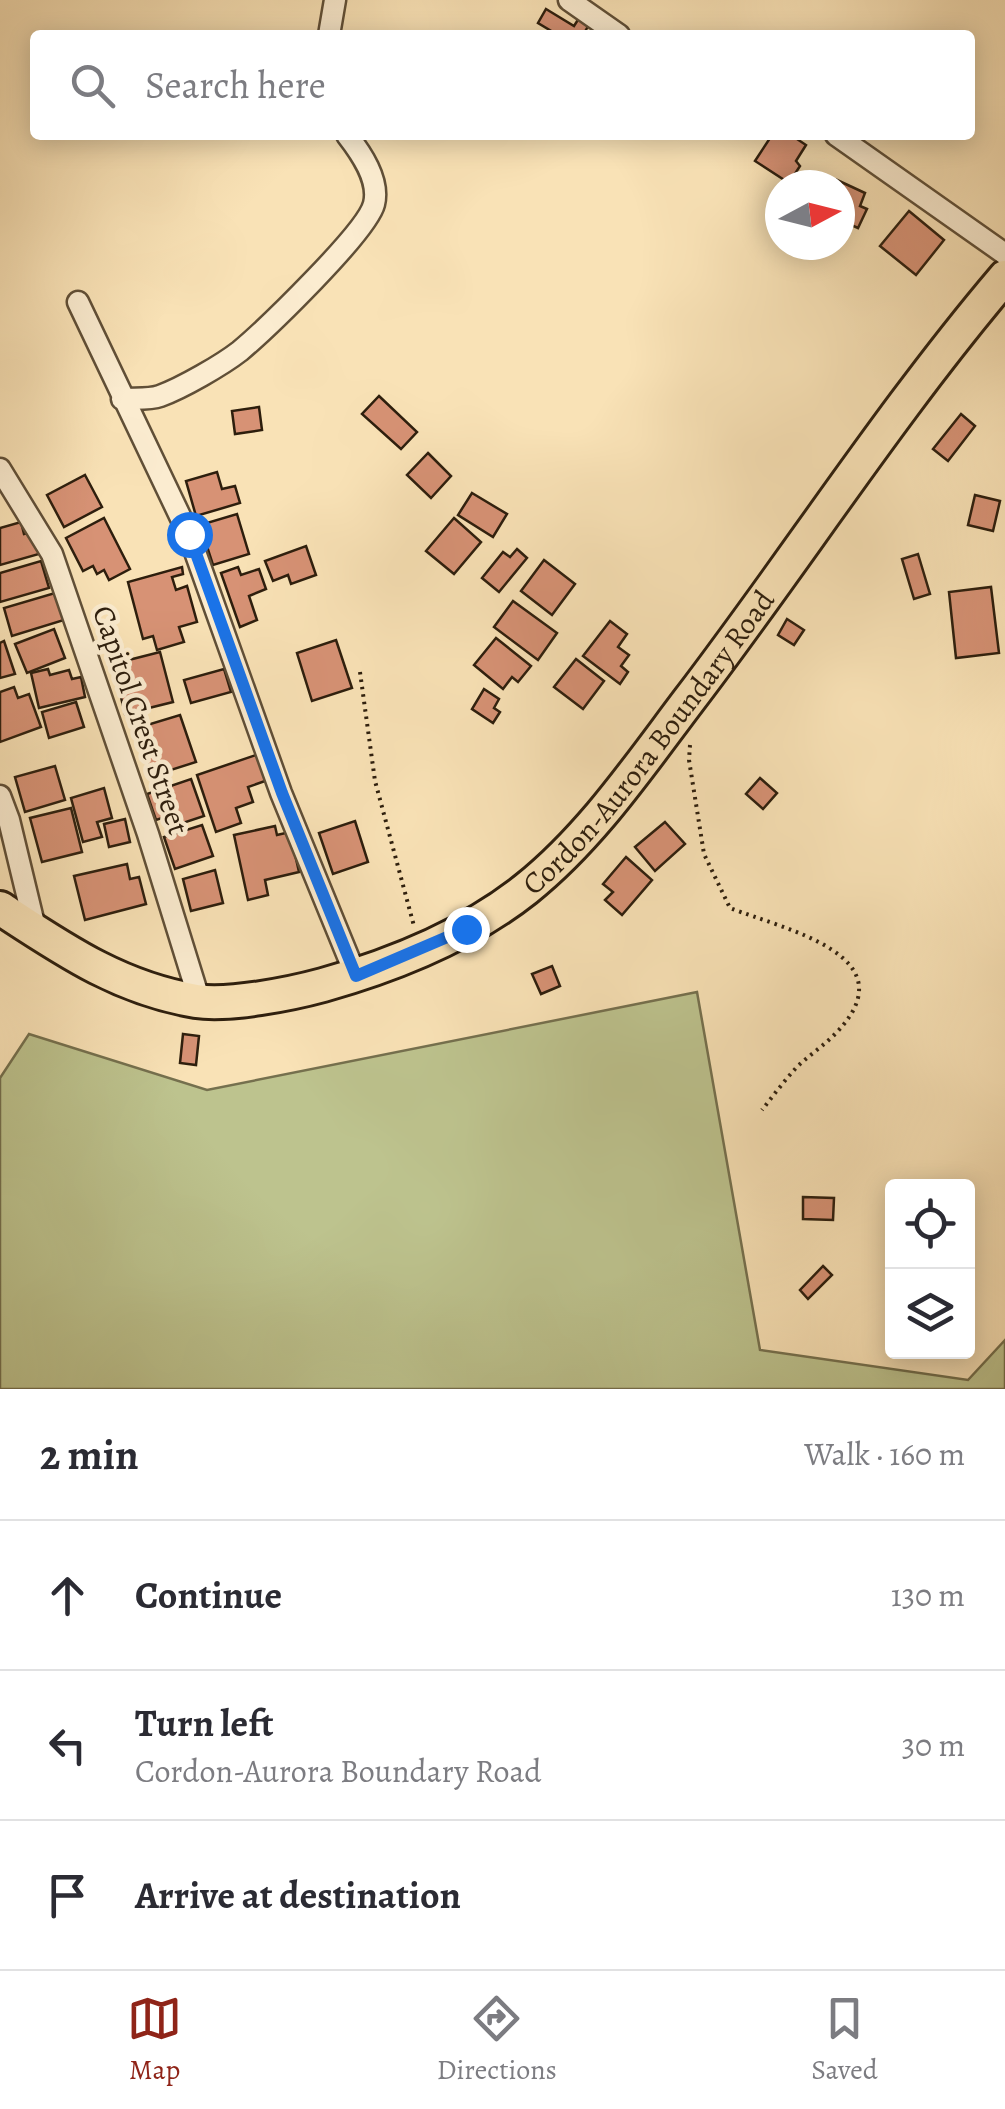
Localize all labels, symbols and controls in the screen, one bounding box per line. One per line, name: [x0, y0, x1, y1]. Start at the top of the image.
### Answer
search box: [30, 30, 975, 140]
icon: search: [65, 58, 120, 113]
text: Search here: [145, 59, 326, 111]
north arrow: [765, 170, 855, 260]
route start: [167, 512, 213, 558]
street label: Cordon-Aurora Boundary Road: [514, 581, 784, 904]
street label: Capitol Crest Street: [83, 600, 199, 840]
route end: [444, 907, 490, 953]
map controls: [885, 1179, 975, 1359]
button: locate: [885, 1179, 975, 1269]
button: layers: [885, 1269, 975, 1359]
text: 2 min: [40, 1426, 139, 1483]
text: Walk · 160 m: [804, 1432, 965, 1476]
icon: ahead: [40, 1568, 95, 1623]
text: Continue: [135, 1569, 282, 1621]
text: 130 m: [891, 1573, 965, 1617]
text: Turn left: [135, 1697, 274, 1749]
icon: left: [40, 1718, 95, 1773]
text: 30 m: [902, 1723, 965, 1767]
text: Cordon-Aurora Boundary Road: [135, 1749, 542, 1793]
icon: arrive: [40, 1868, 95, 1923]
text: Arrive at destination: [135, 1869, 461, 1921]
tab: Map: [127, 1991, 182, 2089]
tab: Directions: [437, 1991, 557, 2089]
tab: Saved: [811, 1991, 878, 2089]

